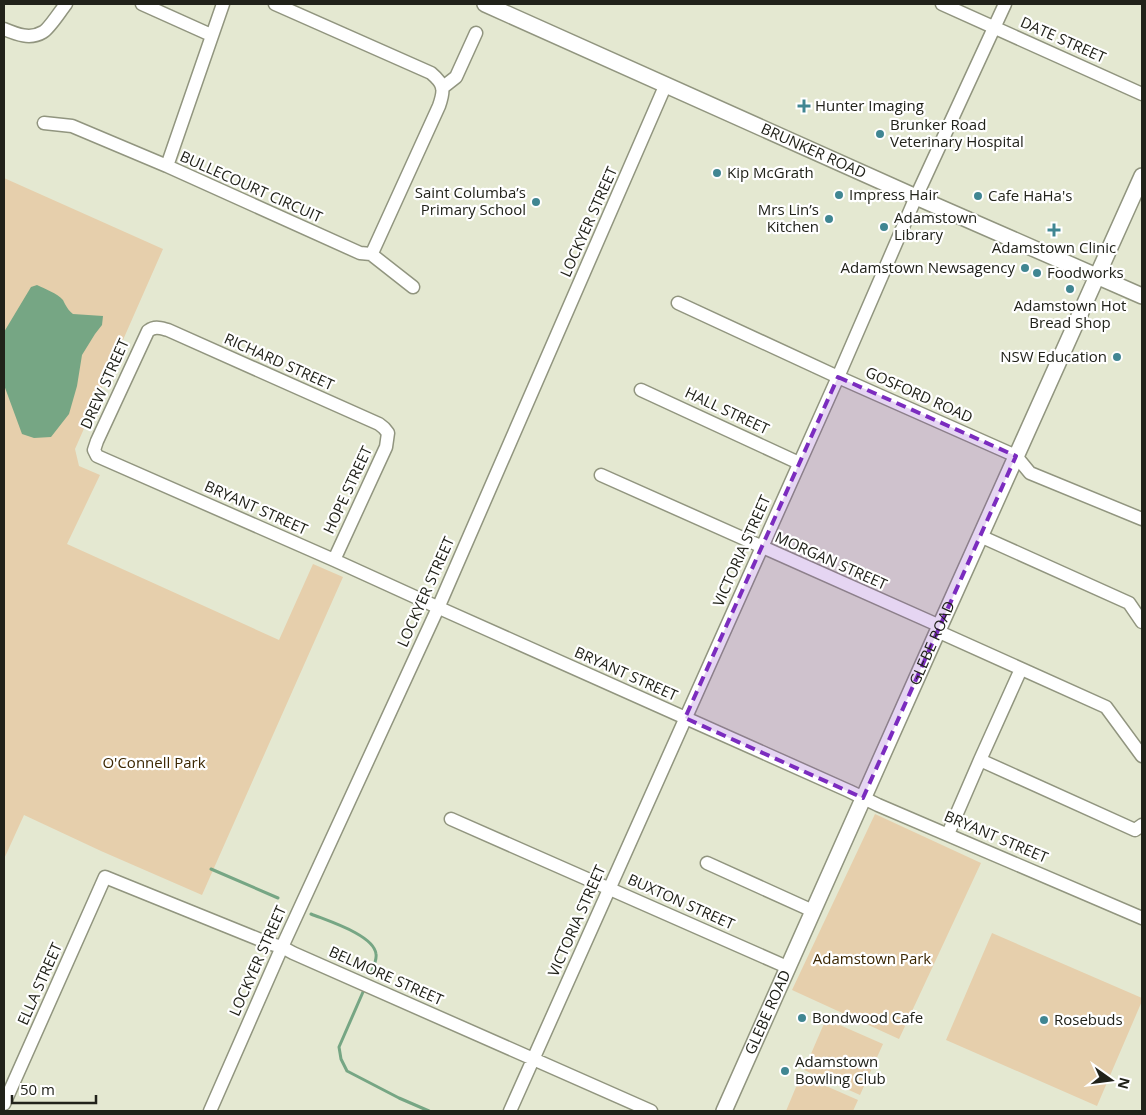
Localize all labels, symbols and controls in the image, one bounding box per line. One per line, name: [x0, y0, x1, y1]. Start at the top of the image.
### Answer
street label: DATE STREET: [1018, 11, 1110, 67]
place label: Hunter Imaging: [815, 95, 924, 115]
marker: Hunter Imaging: [797, 99, 811, 113]
place label: Brunker Road Veterinary Hospital: [890, 114, 1024, 151]
street label: BRUNKER ROAD: [758, 118, 870, 182]
marker: Brunker Road Veterinary Hospital: [874, 128, 886, 140]
street label: BULLECOURT CIRCUIT: [177, 146, 326, 227]
place label: Kip McGrath: [727, 162, 814, 182]
street label: LOCKYER STREET: [555, 163, 622, 280]
marker: Kip McGrath: [711, 167, 723, 179]
place label: Saint Columba’s Primary School: [415, 182, 526, 219]
place label: Impress Hair: [849, 184, 938, 204]
place label: Cafe HaHa's: [988, 185, 1072, 205]
marker: Impress Hair: [833, 189, 845, 201]
marker: Cafe HaHa's: [972, 190, 984, 202]
marker: Saint Columba’s Primary School: [530, 196, 542, 208]
place label: Mrs Lin’s Kitchen: [758, 199, 819, 236]
place label: Adamstown Library: [894, 207, 977, 244]
marker: Mrs Lin’s Kitchen: [823, 213, 835, 225]
marker: Adamstown Library: [878, 221, 890, 233]
marker: Adamstown Clinic: [1047, 223, 1061, 237]
place label: Adamstown Clinic: [992, 237, 1116, 257]
place label: Adamstown Newsagency: [841, 257, 1015, 277]
marker: Adamstown Newsagency: [1019, 262, 1031, 274]
place label: Foodworks: [1047, 262, 1124, 282]
marker: Foodworks: [1031, 267, 1043, 279]
marker: Adamstown Hot Bread Shop: [1064, 283, 1076, 295]
place label: Adamstown Hot Bread Shop: [1014, 295, 1126, 332]
street label: RICHARD STREET: [221, 328, 338, 395]
street label: DREW STREET: [75, 335, 133, 432]
place label: NSW Education: [1000, 346, 1107, 366]
marker: NSW Education: [1111, 351, 1123, 363]
street label: GOSFORD ROAD: [863, 361, 976, 427]
street label: HALL STREET: [682, 382, 773, 439]
street label: HOPE STREET: [318, 442, 376, 537]
street label: BRYANT STREET: [202, 475, 312, 539]
street label: VICTORIA STREET: [708, 491, 775, 609]
street label: MORGAN STREET: [772, 526, 891, 594]
street label: LOCKYER STREET: [392, 533, 459, 650]
street label: GLEBE ROAD: [904, 598, 959, 688]
street label: BRYANT STREET: [572, 641, 682, 705]
park label: O'Connell Park: [102, 752, 206, 772]
street label: BRYANT STREET: [941, 805, 1052, 867]
street label: VICTORIA STREET: [543, 861, 610, 979]
street label: BUXTON STREET: [625, 869, 739, 934]
street label: LOCKYER STREET: [224, 902, 291, 1019]
street label: ELLA STREET: [12, 939, 66, 1028]
street label: BELMORE STREET: [326, 941, 447, 1010]
park label: Adamstown Park: [813, 948, 931, 968]
street label: GLEBE ROAD: [740, 967, 795, 1057]
place label: Bondwood Cafe: [812, 1007, 923, 1027]
place label: Rosebuds: [1054, 1009, 1123, 1029]
marker: Bondwood Cafe: [796, 1012, 808, 1024]
marker: Rosebuds: [1038, 1014, 1050, 1026]
place label: Adamstown Bowling Club: [795, 1051, 886, 1088]
north arrow: [1086, 1055, 1136, 1105]
marker: Adamstown Bowling Club: [779, 1065, 791, 1077]
scale bar: [12, 1072, 96, 1104]
text: N: [1114, 1075, 1135, 1091]
text: 50 m: [20, 1079, 55, 1099]

